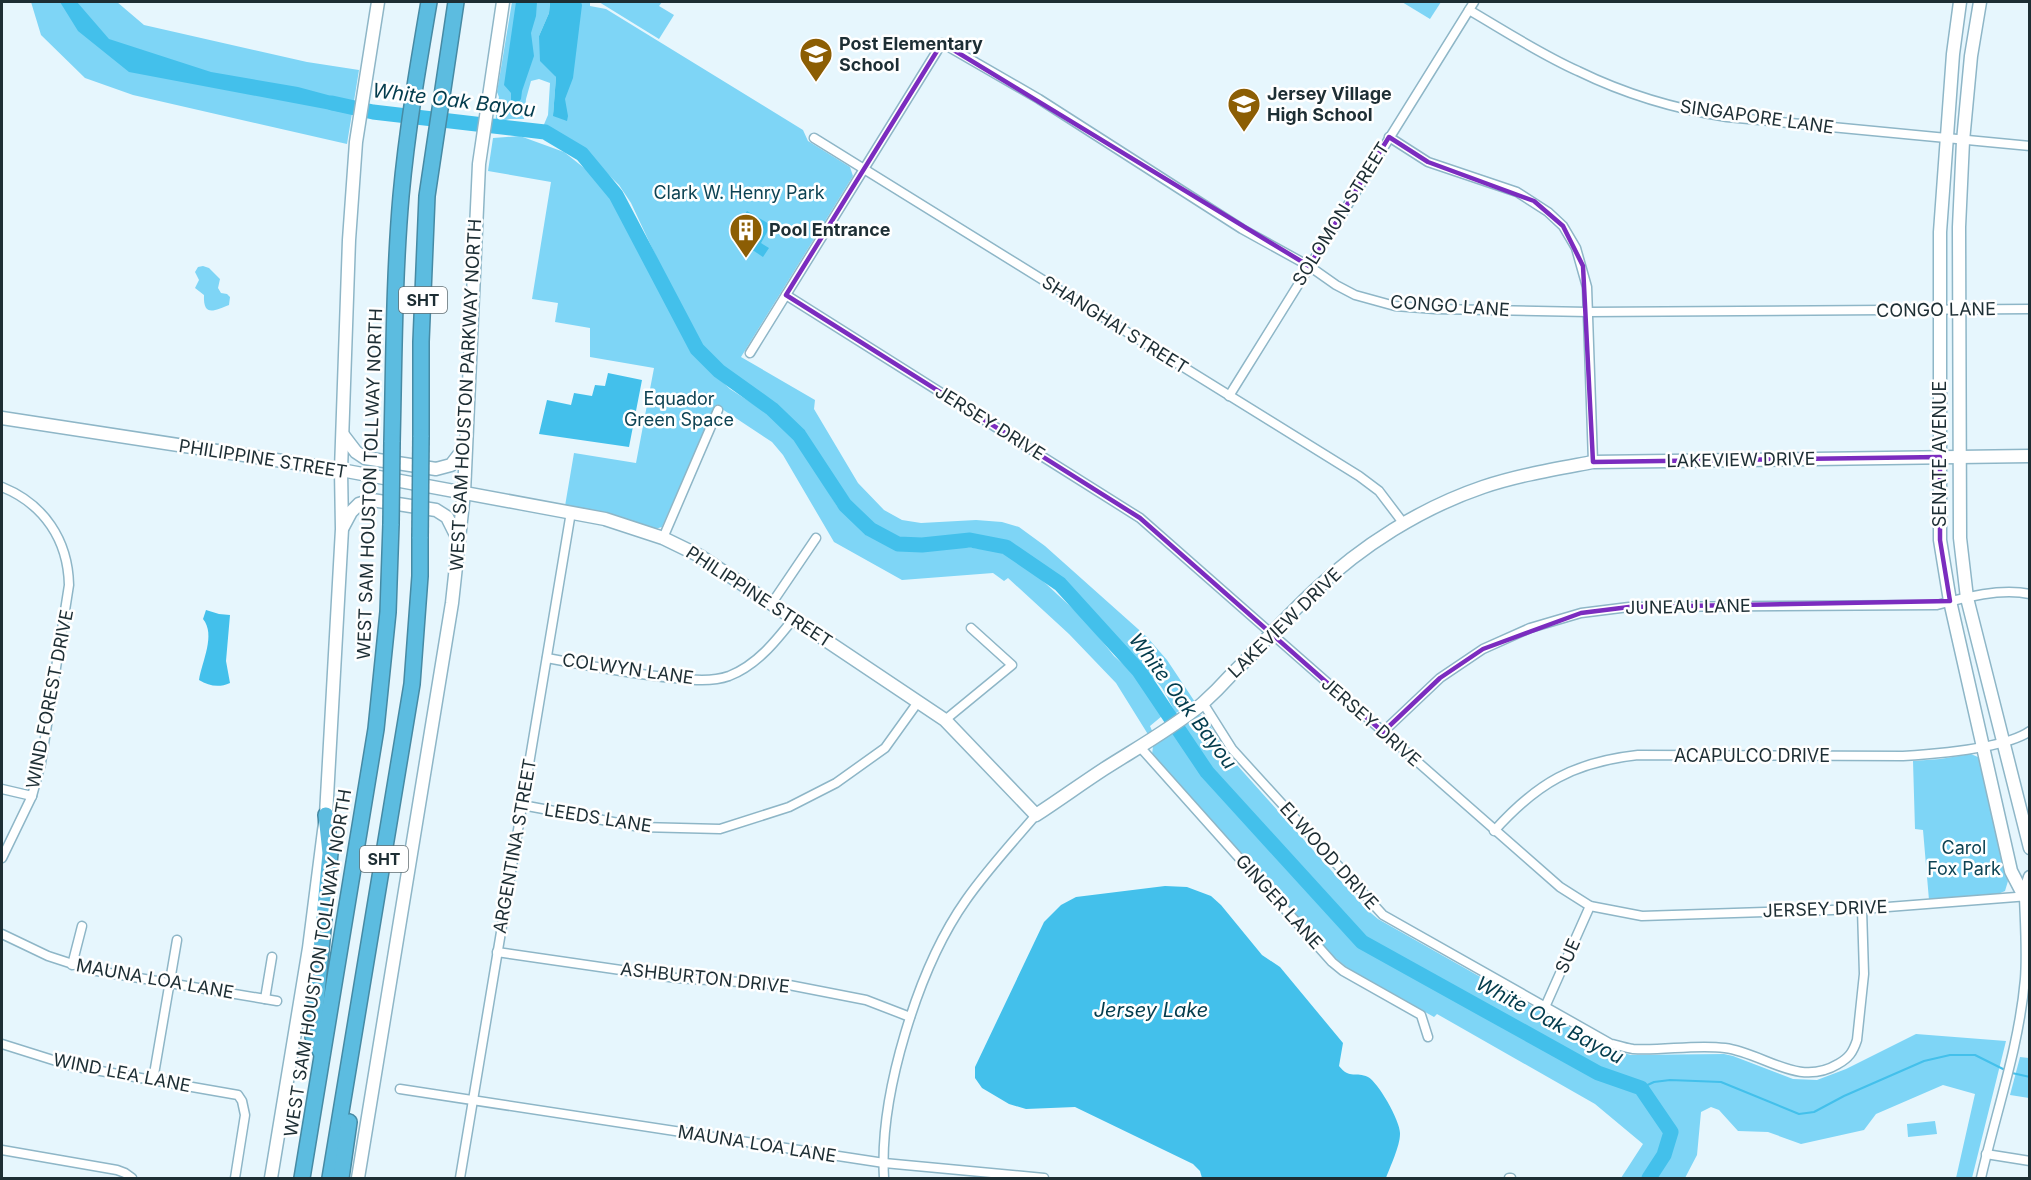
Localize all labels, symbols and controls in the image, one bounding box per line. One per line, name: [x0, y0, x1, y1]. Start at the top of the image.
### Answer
place label: Post Elementary School: [839, 33, 983, 75]
school or university icon: Post Elementary School: [798, 36, 834, 83]
water label: White Oak Bayou: [371, 78, 537, 122]
place label: Jersey Village High School: [1267, 83, 1392, 125]
school or university icon: Jersey Village High School: [1226, 86, 1262, 133]
street label: SINGAPORE LANE: [1679, 95, 1835, 138]
street label: SOLOMON STREET: [1288, 138, 1393, 289]
park label: Clark W. Henry Park: [653, 182, 825, 203]
building icon: Pool Entrance: [728, 212, 764, 259]
street label: WEST SAM HOUSTON PARKWAY NORTH: [446, 218, 485, 572]
place label: Pool Entrance: [769, 219, 891, 240]
street label: SHANGHAI STREET: [1038, 271, 1192, 378]
road number: SHT: [399, 287, 447, 313]
street label: CONGO LANE: [1390, 291, 1510, 320]
street label: CONGO LANE: [1876, 298, 1996, 321]
street label: WEST SAM HOUSTON TOLLWAY NORTH: [353, 308, 386, 660]
street label: JERSEY DRIVE: [932, 381, 1049, 465]
street label: SENATE AVENUE: [1929, 381, 1950, 527]
park label: Equador Green Space: [624, 388, 734, 430]
street label: PHILIPPINE STREET: [177, 435, 349, 482]
street label: LAKEVIEW DRIVE: [1666, 448, 1816, 471]
street label: PHILIPPINE STREET: [682, 541, 836, 652]
street label: LAKEVIEW DRIVE: [1224, 563, 1346, 682]
street label: JUNEAU LANE: [1625, 595, 1751, 618]
street label: WIND FOREST DRIVE: [22, 608, 77, 790]
water label: White Oak Bayou: [1124, 628, 1242, 774]
street label: COLWYN LANE: [561, 649, 695, 688]
street label: JERSEY DRIVE: [1317, 673, 1425, 771]
street label: ACAPULCO DRIVE: [1674, 745, 1830, 766]
street label: ARGENTINA STREET: [489, 757, 540, 935]
street label: WEST SAM HOUSTON TOLLWAY NORTH: [280, 788, 355, 1138]
street label: ELWOOD DRIVE: [1276, 798, 1383, 914]
street label: LEEDS LANE: [543, 799, 653, 836]
park label: Carol Fox Park: [1927, 837, 2001, 879]
road number: SHT: [360, 846, 408, 872]
street label: GINGER LANE: [1232, 850, 1327, 953]
street label: JERSEY DRIVE: [1762, 896, 1888, 921]
street label: SUE: [1551, 935, 1584, 976]
street label: MAUNA LOA LANE: [74, 954, 236, 1003]
street label: ASHBURTON DRIVE: [619, 958, 791, 997]
water label: White Oak Bayou: [1472, 971, 1628, 1069]
water label: Jersey Lake: [1094, 998, 1208, 1022]
street label: WIND LEA LANE: [52, 1049, 193, 1096]
street label: MAUNA LOA LANE: [676, 1121, 838, 1166]

